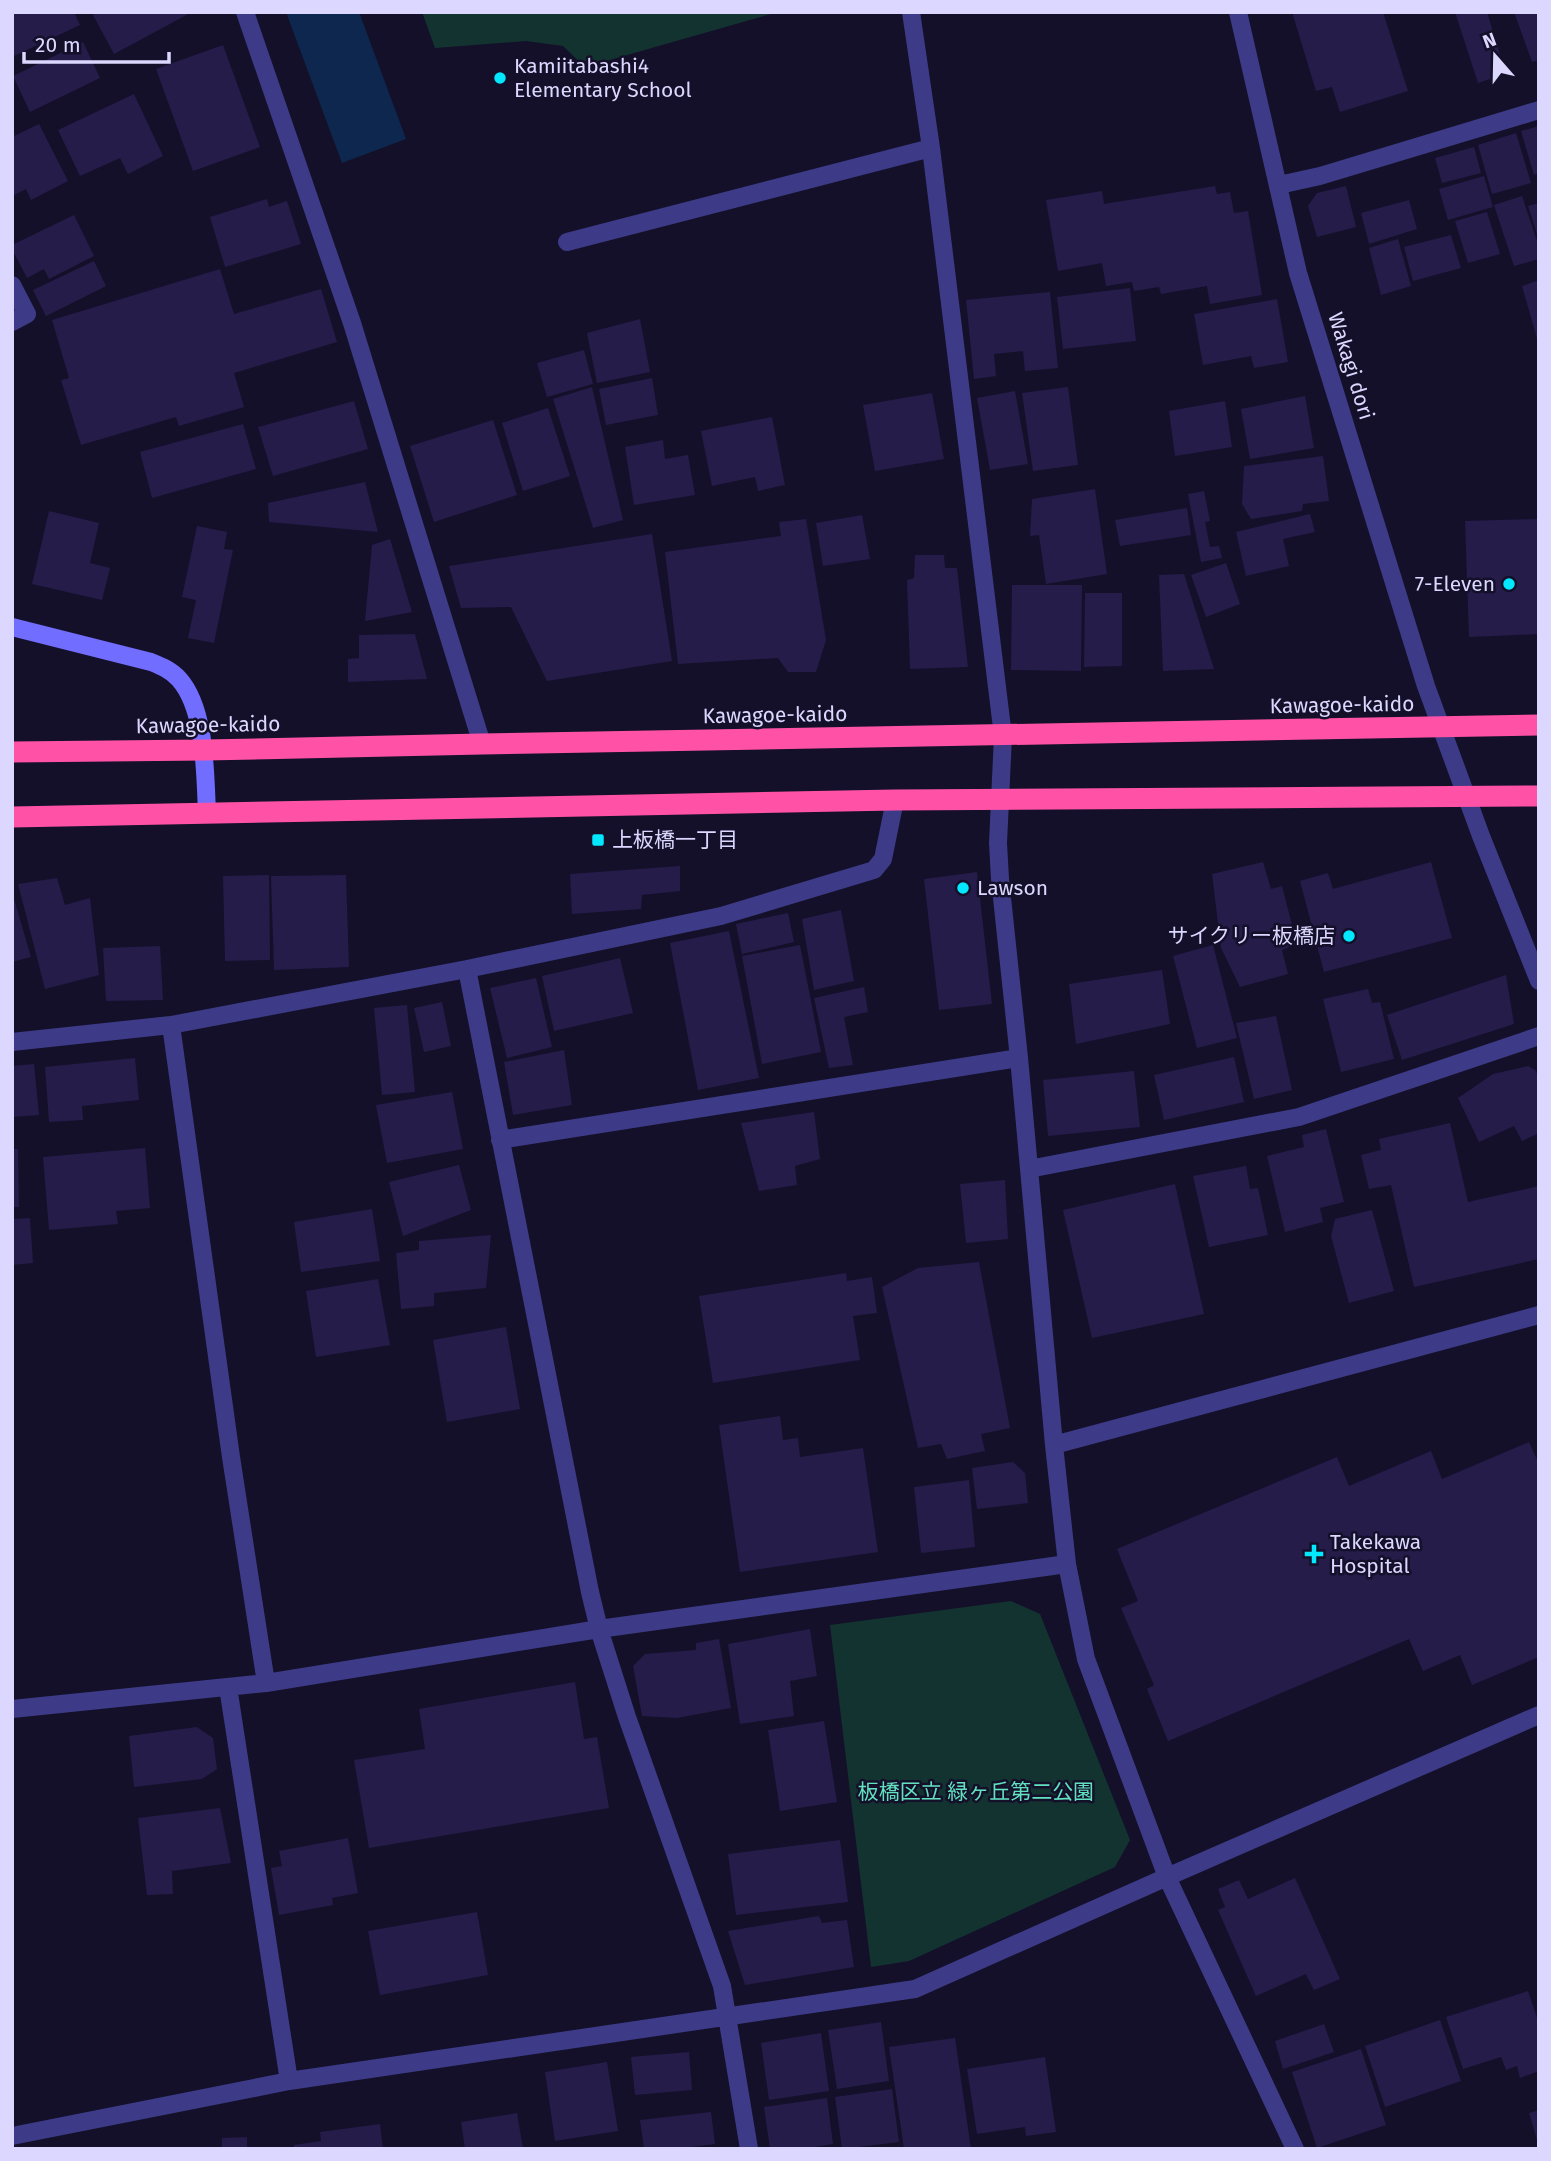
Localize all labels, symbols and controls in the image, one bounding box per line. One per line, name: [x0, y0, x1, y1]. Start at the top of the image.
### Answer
scale bar: [24, 21, 170, 65]
north arrow: [1460, 21, 1530, 91]
text: N: [1479, 28, 1499, 53]
text: 20 m: [35, 32, 81, 58]
place label: Kamiitabashi4 Elementary School: [514, 53, 692, 103]
marker: Kamiitabashi4 Elementary School: [492, 70, 508, 86]
street label: Wakagi dori: [1322, 309, 1380, 423]
place label: 7-Eleven: [1415, 571, 1495, 597]
marker: 7-Eleven: [1501, 576, 1517, 592]
street label: Kawagoe-kaido: [1269, 691, 1415, 719]
street label: Kawagoe-kaido: [702, 701, 848, 729]
street label: Kawagoe-kaido: [135, 711, 281, 739]
place label: 上板橋一丁目: [612, 827, 738, 853]
marker: 上板橋一丁目: [590, 832, 606, 848]
place label: Lawson: [977, 875, 1048, 901]
marker: Lawson: [955, 880, 971, 896]
place label: サイクリー板橋店: [1167, 923, 1335, 949]
marker: サイクリー板橋店: [1341, 928, 1357, 944]
place label: Takekawa Hospital: [1330, 1529, 1421, 1579]
marker: Takekawa Hospital: [1304, 1544, 1324, 1564]
park label: 板橋区立 緑ヶ丘第二公園: [858, 1779, 1094, 1805]

